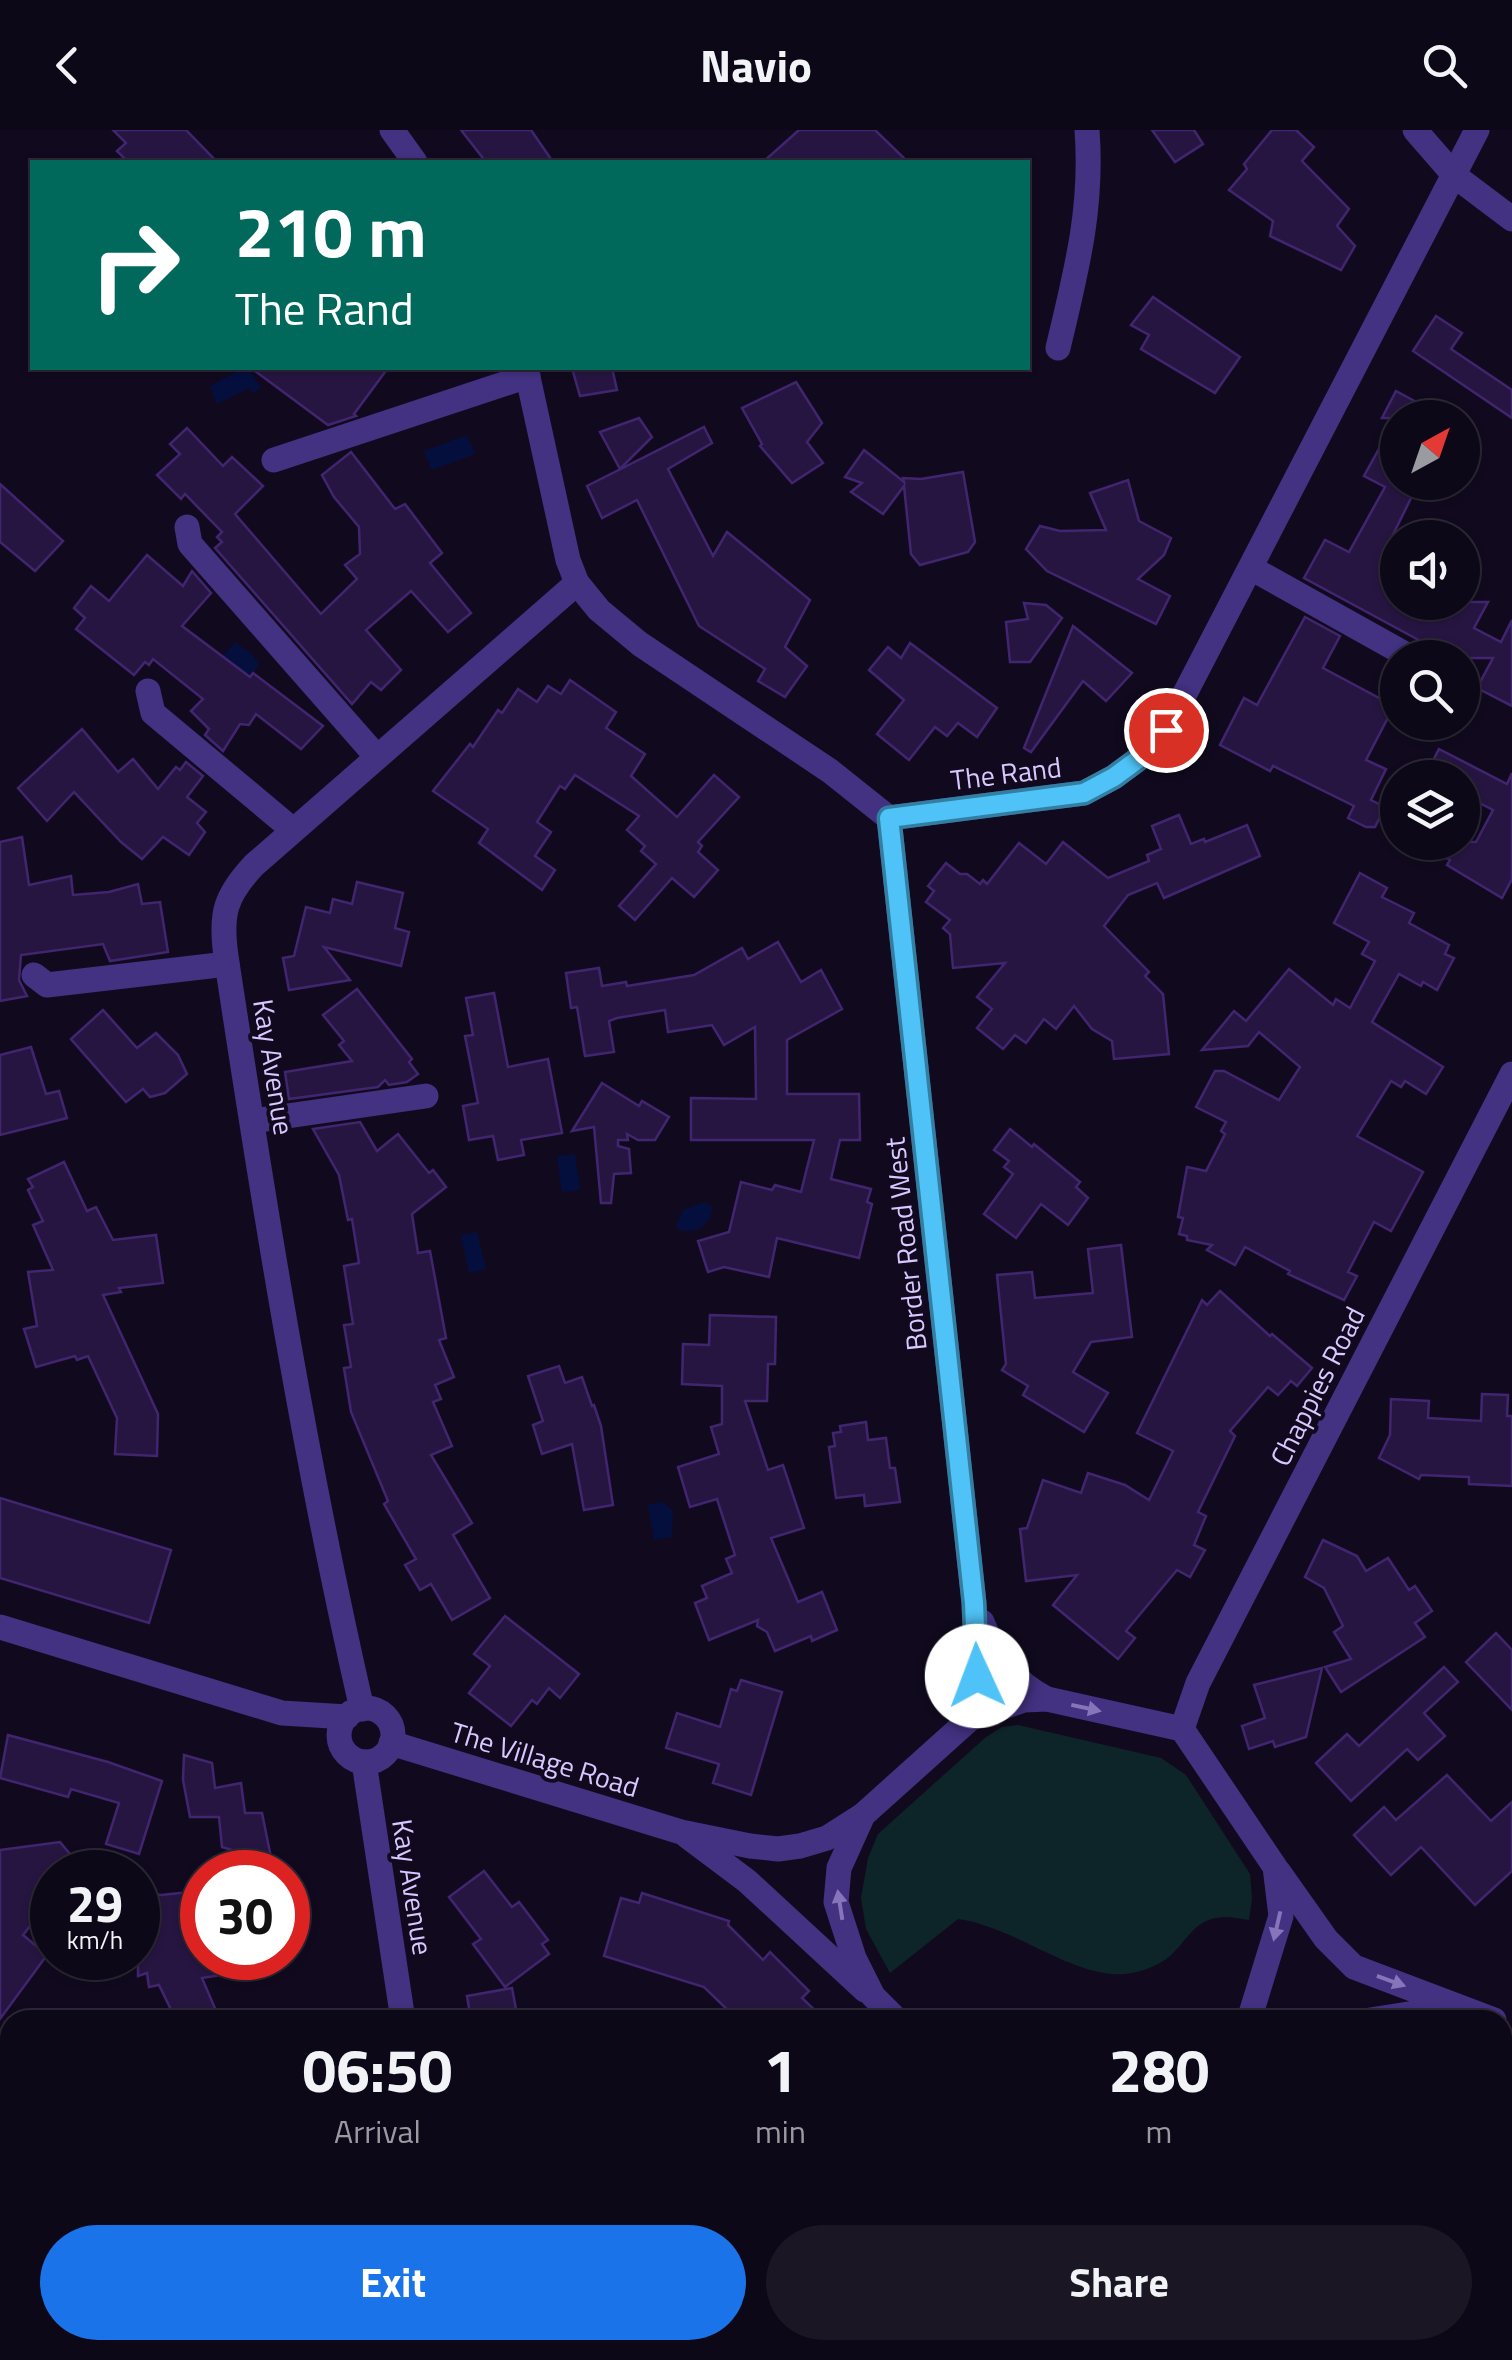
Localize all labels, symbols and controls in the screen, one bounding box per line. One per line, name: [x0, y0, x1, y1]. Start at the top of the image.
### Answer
text: Navio: [700, 31, 812, 99]
icon: back: [40, 38, 95, 93]
icon: search: [1417, 38, 1472, 93]
text: 210 m: [235, 178, 427, 284]
icon: right: [70, 200, 200, 330]
text: The Rand: [235, 274, 414, 342]
north arrow: [1380, 400, 1480, 500]
map controls: [1380, 400, 1480, 860]
button: sound: [1380, 520, 1480, 620]
button: search: [1380, 640, 1480, 740]
pin: [1124, 688, 1209, 773]
icon: arrive: [1139, 703, 1194, 758]
street label: The Rand: [948, 745, 1064, 801]
button: layers: [1380, 760, 1480, 860]
street label: Kay Avenue: [242, 996, 306, 1138]
street label: Border Road West: [872, 1135, 938, 1353]
street label: Chappies Road: [1258, 1299, 1376, 1473]
position arrow: [925, 1624, 1029, 1728]
one-way arrow: [1071, 1700, 1102, 1716]
street label: The Village Road: [446, 1710, 644, 1808]
street label: Kay Avenue: [381, 1816, 445, 1958]
speed limit sign: 30: [180, 1850, 310, 1980]
text: 29: [67, 1865, 123, 1941]
one-way arrow: [832, 1889, 847, 1920]
one-way arrow: [1268, 1911, 1284, 1942]
text: km/h: [67, 1921, 123, 1959]
one-way arrow: [1376, 1974, 1406, 1989]
text: 06:50: [303, 2024, 452, 2115]
text: 1: [764, 2024, 797, 2115]
text: 280: [1109, 2024, 1209, 2115]
text: Arrival: [334, 2107, 421, 2155]
text: min: [755, 2107, 806, 2155]
text: m: [1146, 2107, 1172, 2155]
button: Exit: [40, 2225, 746, 2340]
button: Share: [766, 2225, 1472, 2340]

